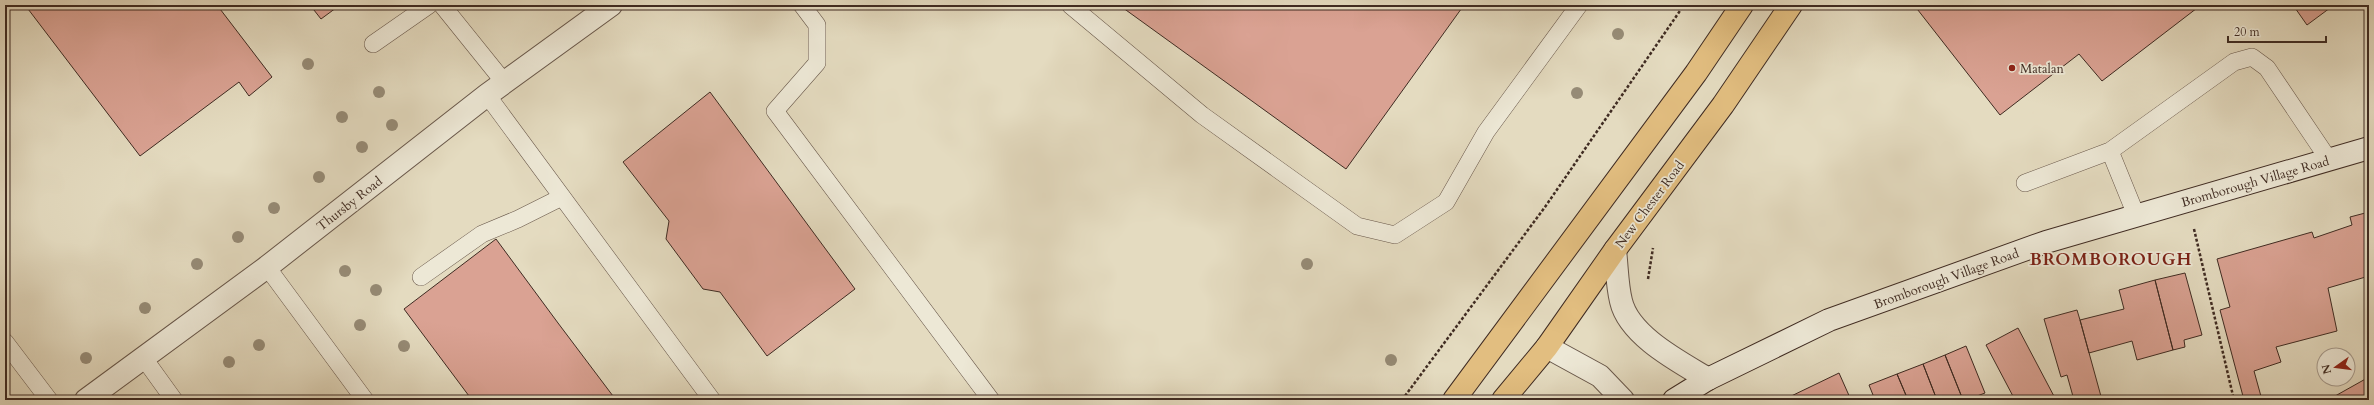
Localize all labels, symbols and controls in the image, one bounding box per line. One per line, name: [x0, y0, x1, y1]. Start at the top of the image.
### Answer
scale bar: [2228, 18, 2326, 44]
text: 20 m: [2234, 24, 2261, 40]
place label: Matalan: [2020, 60, 2065, 78]
marker: Matalan: [2007, 63, 2017, 73]
street label: Bromborough Village Road: [2179, 152, 2331, 212]
street label: New Chester Road: [1611, 157, 1689, 252]
street label: Thursby Road: [313, 172, 386, 235]
street label: Bromborough Village Road: [1871, 244, 2021, 314]
district label: BROMBOROUGH: [2030, 248, 2192, 271]
north arrow: [2316, 347, 2356, 387]
text: N: [2318, 362, 2335, 376]

